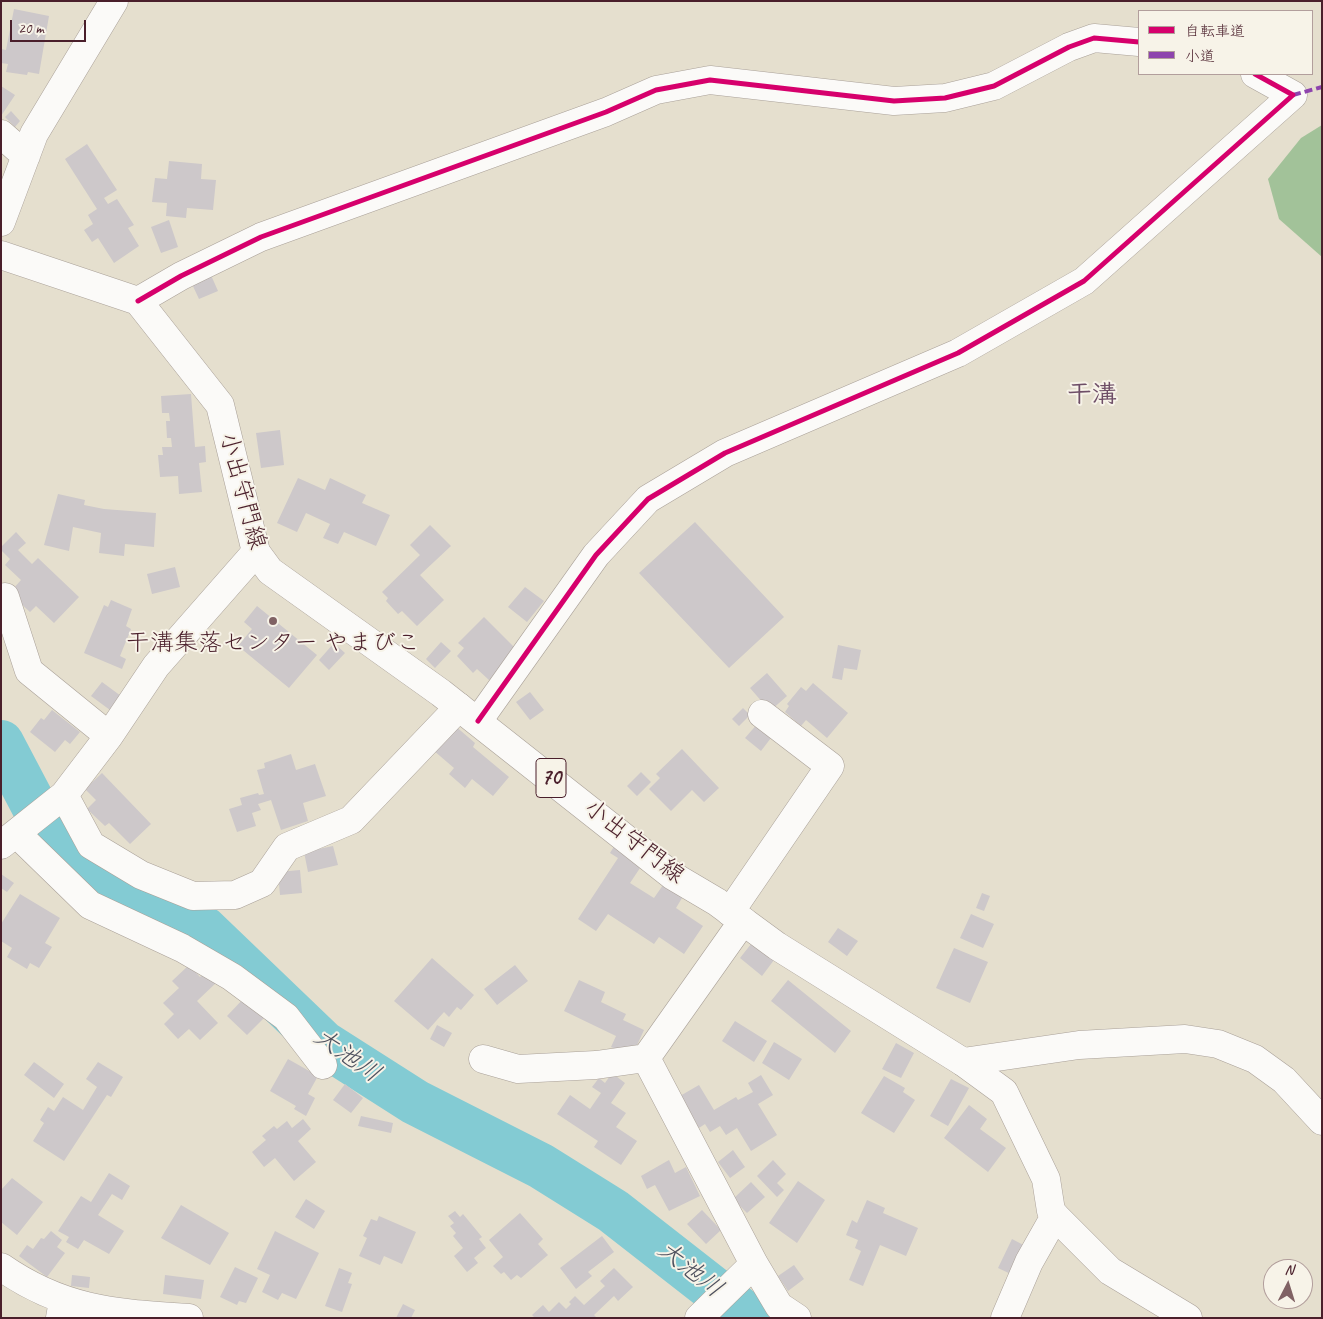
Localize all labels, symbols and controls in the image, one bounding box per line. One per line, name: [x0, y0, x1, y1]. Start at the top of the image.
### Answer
scale bar: [12, 10, 89, 42]
legend: [1138, 10, 1313, 75]
text: 20 m: [18, 19, 44, 38]
text: 自転車道: [1185, 22, 1245, 41]
text: 小道: [1185, 47, 1215, 66]
district label: 干溝: [1067, 380, 1117, 410]
street label: 小出守門線: [213, 429, 271, 553]
marker: 干溝集落センター やまびこ: [267, 615, 279, 627]
place label: 干溝集落センター やまびこ: [126, 630, 420, 658]
road number: 70: [536, 758, 566, 798]
street label: 小出守門線: [578, 794, 690, 890]
water label: 大池川: [308, 1022, 386, 1090]
water label: 大池川: [651, 1235, 729, 1305]
north arrow: [1263, 1259, 1313, 1309]
text: N: [1284, 1261, 1294, 1278]

